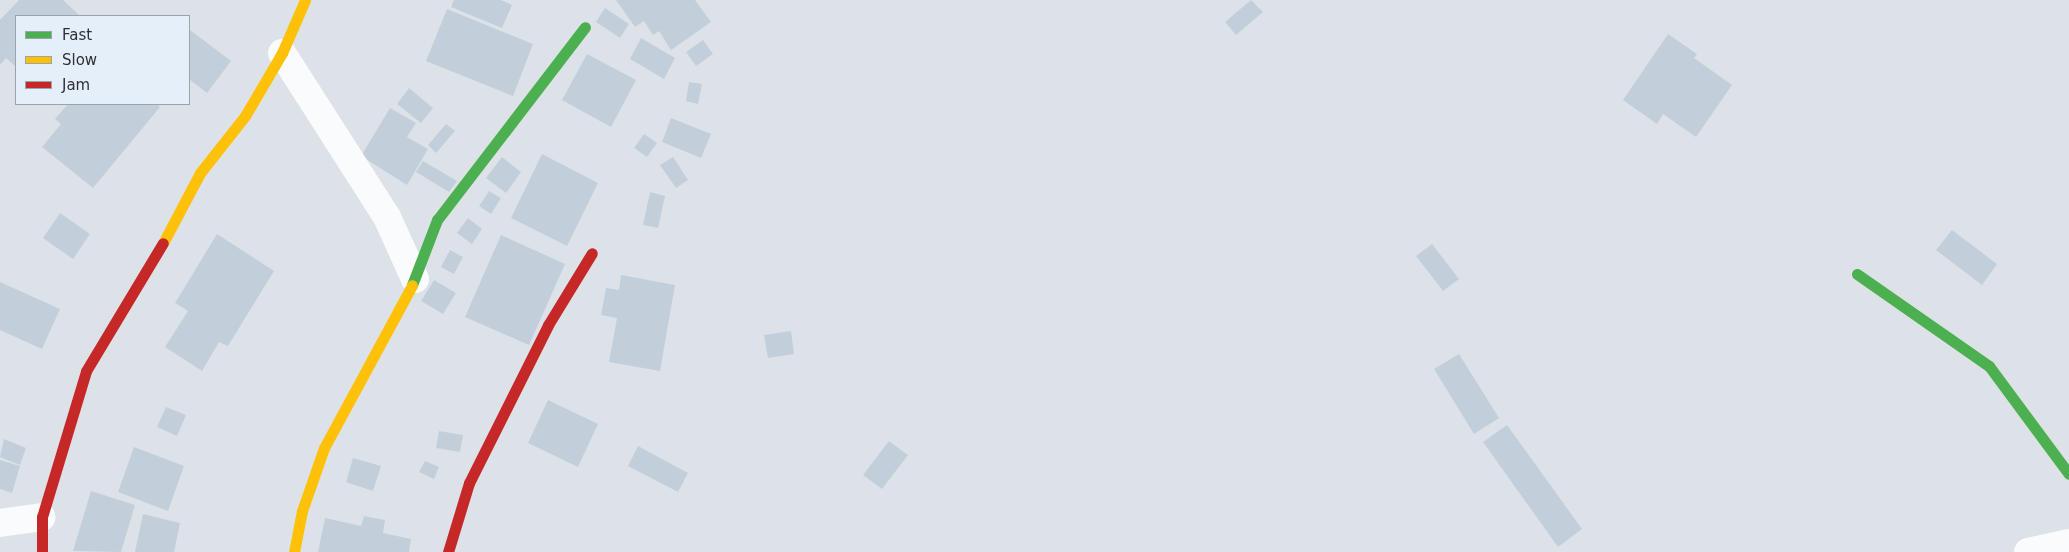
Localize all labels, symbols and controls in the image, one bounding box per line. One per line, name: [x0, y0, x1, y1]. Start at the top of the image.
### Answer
legend: [15, 15, 190, 105]
text: Fast: [62, 26, 92, 44]
text: Slow: [62, 51, 97, 69]
text: Jam: [62, 76, 90, 94]

